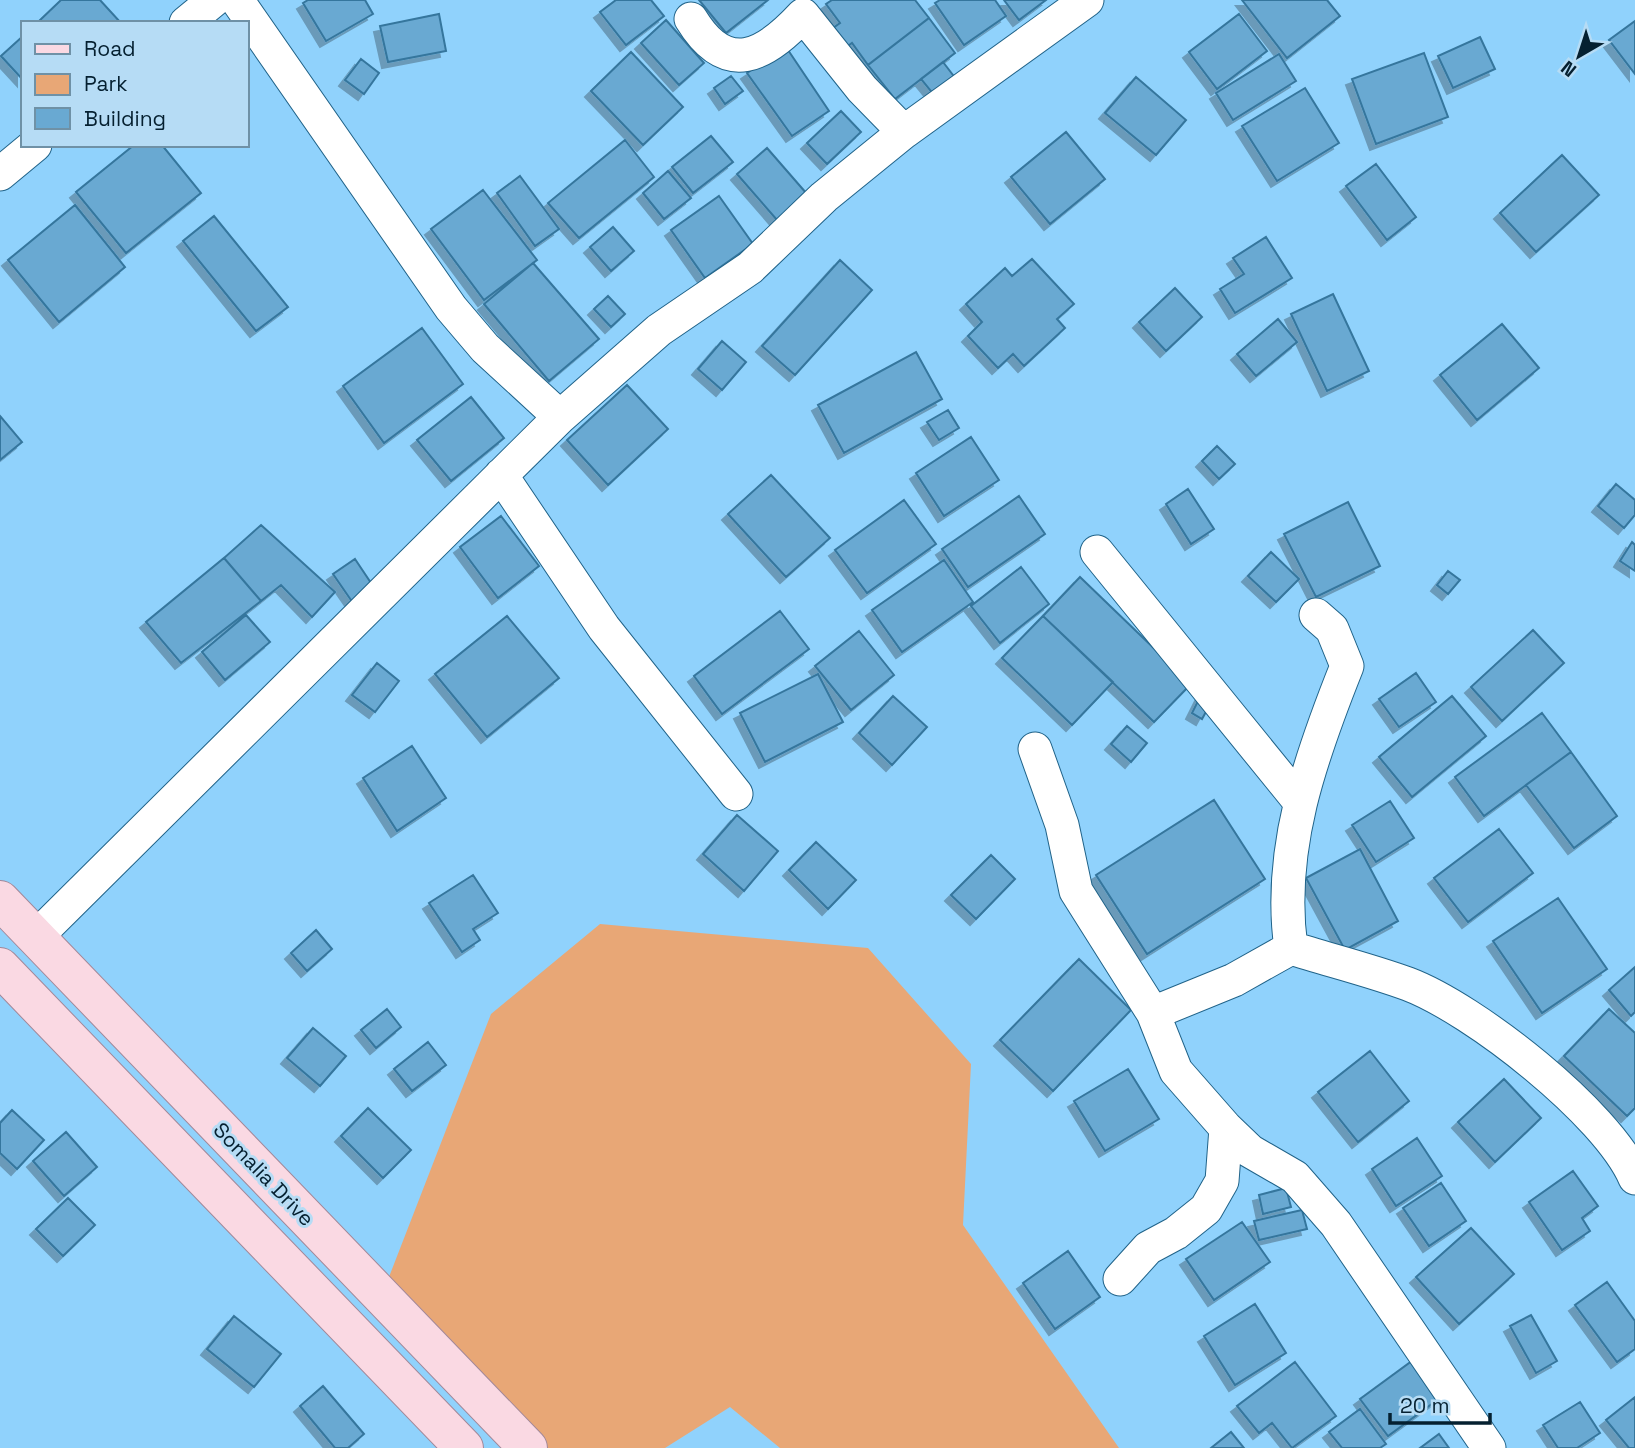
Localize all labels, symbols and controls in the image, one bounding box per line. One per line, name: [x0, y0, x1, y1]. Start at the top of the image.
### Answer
legend: [21, 21, 248, 147]
north arrow: [1544, 21, 1614, 91]
text: Road: [84, 35, 136, 62]
text: N: [1556, 55, 1581, 83]
text: Park: [84, 70, 128, 97]
text: Building: [84, 105, 166, 132]
street label: Somalia Drive: [208, 1116, 320, 1232]
scale bar: [1390, 1382, 1490, 1426]
text: 20 m: [1400, 1392, 1450, 1419]

